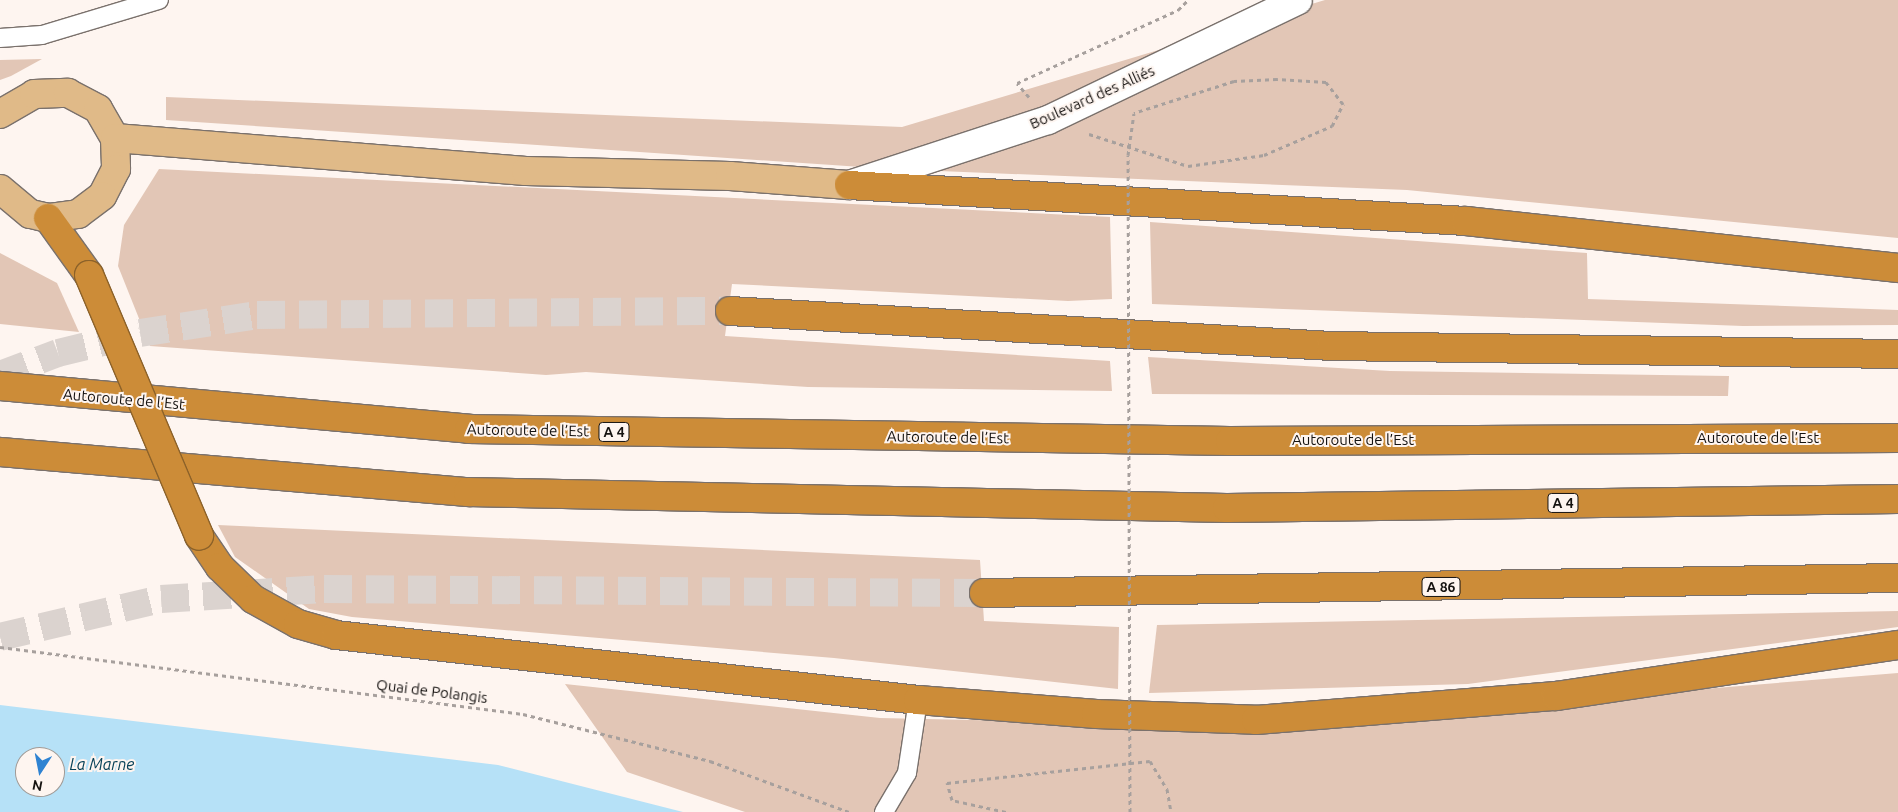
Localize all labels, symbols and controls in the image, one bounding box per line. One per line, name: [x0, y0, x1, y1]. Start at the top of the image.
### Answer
street label: Boulevard des Alliés: [1027, 61, 1157, 133]
street label: Autoroute de l’Est: [62, 385, 186, 413]
street label: Autoroute de l’Est: [467, 420, 589, 440]
road number: A 4: [598, 421, 630, 444]
street label: Autoroute de l’Est: [887, 427, 1009, 447]
street label: Autoroute de l’Est: [1697, 429, 1819, 447]
street label: Autoroute de l’Est: [1292, 431, 1414, 449]
road number: A 4: [1547, 492, 1579, 514]
road number: A 86: [1421, 576, 1461, 598]
street label: Quai de Polangis: [375, 675, 489, 707]
north arrow: [15, 747, 65, 797]
water label: La Marne: [70, 754, 134, 774]
text: N: [31, 777, 44, 795]

